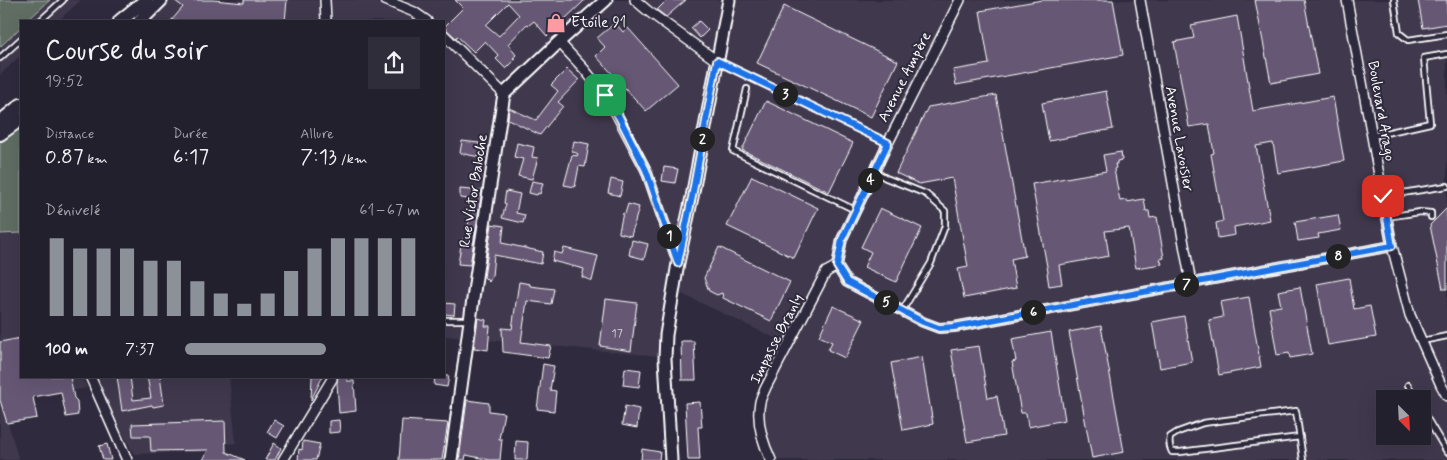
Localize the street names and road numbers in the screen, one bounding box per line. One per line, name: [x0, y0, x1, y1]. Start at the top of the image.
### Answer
street label: Avenue Ampère: [874, 28, 936, 126]
street label: Boulevard Arago: [1362, 59, 1400, 163]
street label: Avenue Lavoisier: [1160, 85, 1198, 193]
street label: Rue Victor Baloche: [455, 133, 493, 249]
street label: Impasse Branly: [746, 290, 808, 388]

